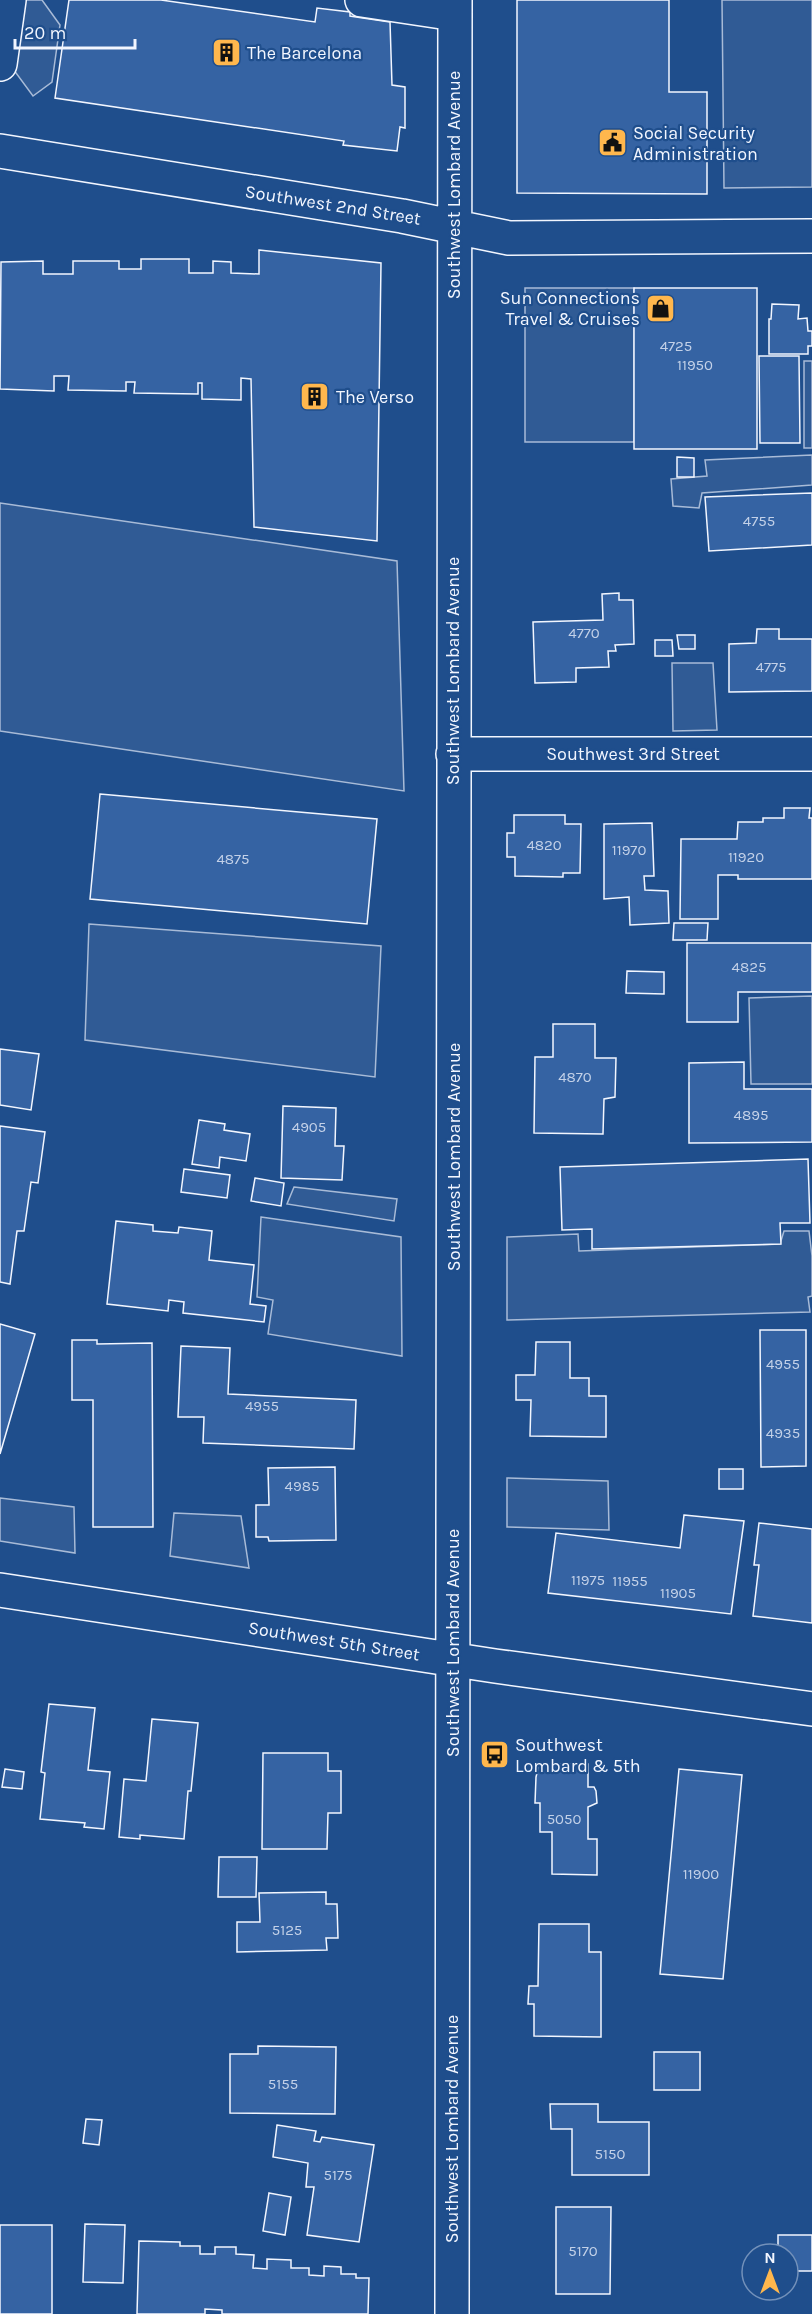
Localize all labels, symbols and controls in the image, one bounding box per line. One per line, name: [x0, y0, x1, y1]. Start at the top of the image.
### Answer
scale bar: [15, 12, 135, 50]
text: 20 m: [24, 22, 66, 44]
building icon: The Barcelona: [210, 37, 242, 69]
place label: The Barcelona: [247, 42, 362, 64]
street label: Southwest Lombard Avenue: [443, 71, 465, 299]
place label: Social Security Administration: [633, 122, 758, 165]
public building icon: Social Security Administration: [596, 127, 628, 159]
street label: Southwest 2nd Street: [244, 180, 423, 230]
place label: Sun Connections Travel & Cruises: [500, 287, 640, 330]
shop icon: Sun Connections Travel & Cruises: [645, 292, 677, 324]
house number: 4725: [660, 337, 692, 355]
house number: 11950: [677, 356, 713, 374]
building icon: The Verso: [299, 381, 331, 413]
place label: The Verso: [336, 386, 414, 408]
house number: 4755: [743, 512, 775, 530]
street label: Southwest Lombard Avenue: [442, 557, 464, 785]
house number: 4770: [568, 624, 600, 642]
house number: 4775: [756, 658, 786, 676]
street label: Southwest 3rd Street: [546, 743, 720, 765]
house number: 4820: [526, 836, 562, 854]
house number: 11970: [612, 841, 646, 859]
house number: 11920: [728, 848, 764, 866]
house number: 4875: [216, 850, 250, 868]
house number: 4825: [732, 958, 766, 976]
street label: Southwest Lombard Avenue: [443, 1043, 465, 1271]
house number: 4870: [558, 1068, 592, 1086]
house number: 4895: [734, 1106, 768, 1124]
house number: 4905: [292, 1118, 326, 1136]
house number: 4955: [766, 1355, 800, 1373]
house number: 4955: [245, 1397, 279, 1415]
house number: 4935: [766, 1424, 800, 1442]
house number: 4985: [285, 1477, 319, 1495]
street label: Southwest Lombard Avenue: [442, 1529, 464, 1757]
house number: 11975: [571, 1571, 605, 1589]
house number: 11955: [612, 1572, 648, 1590]
house number: 11905: [660, 1584, 696, 1602]
street label: Southwest 5th Street: [247, 1617, 422, 1665]
place label: Southwest Lombard & 5th: [515, 1734, 641, 1777]
bus stop icon: Southwest Lombard & 5th: [478, 1739, 510, 1771]
house number: 5050: [547, 1810, 581, 1828]
house number: 11900: [683, 1865, 719, 1883]
house number: 5125: [272, 1921, 302, 1939]
street label: Southwest Lombard Avenue: [441, 2015, 463, 2243]
house number: 5155: [268, 2075, 298, 2093]
house number: 5150: [595, 2145, 625, 2163]
house number: 5175: [324, 2166, 352, 2184]
house number: 5170: [568, 2242, 598, 2260]
north arrow: [740, 2242, 800, 2302]
text: N: [764, 2248, 776, 2267]

